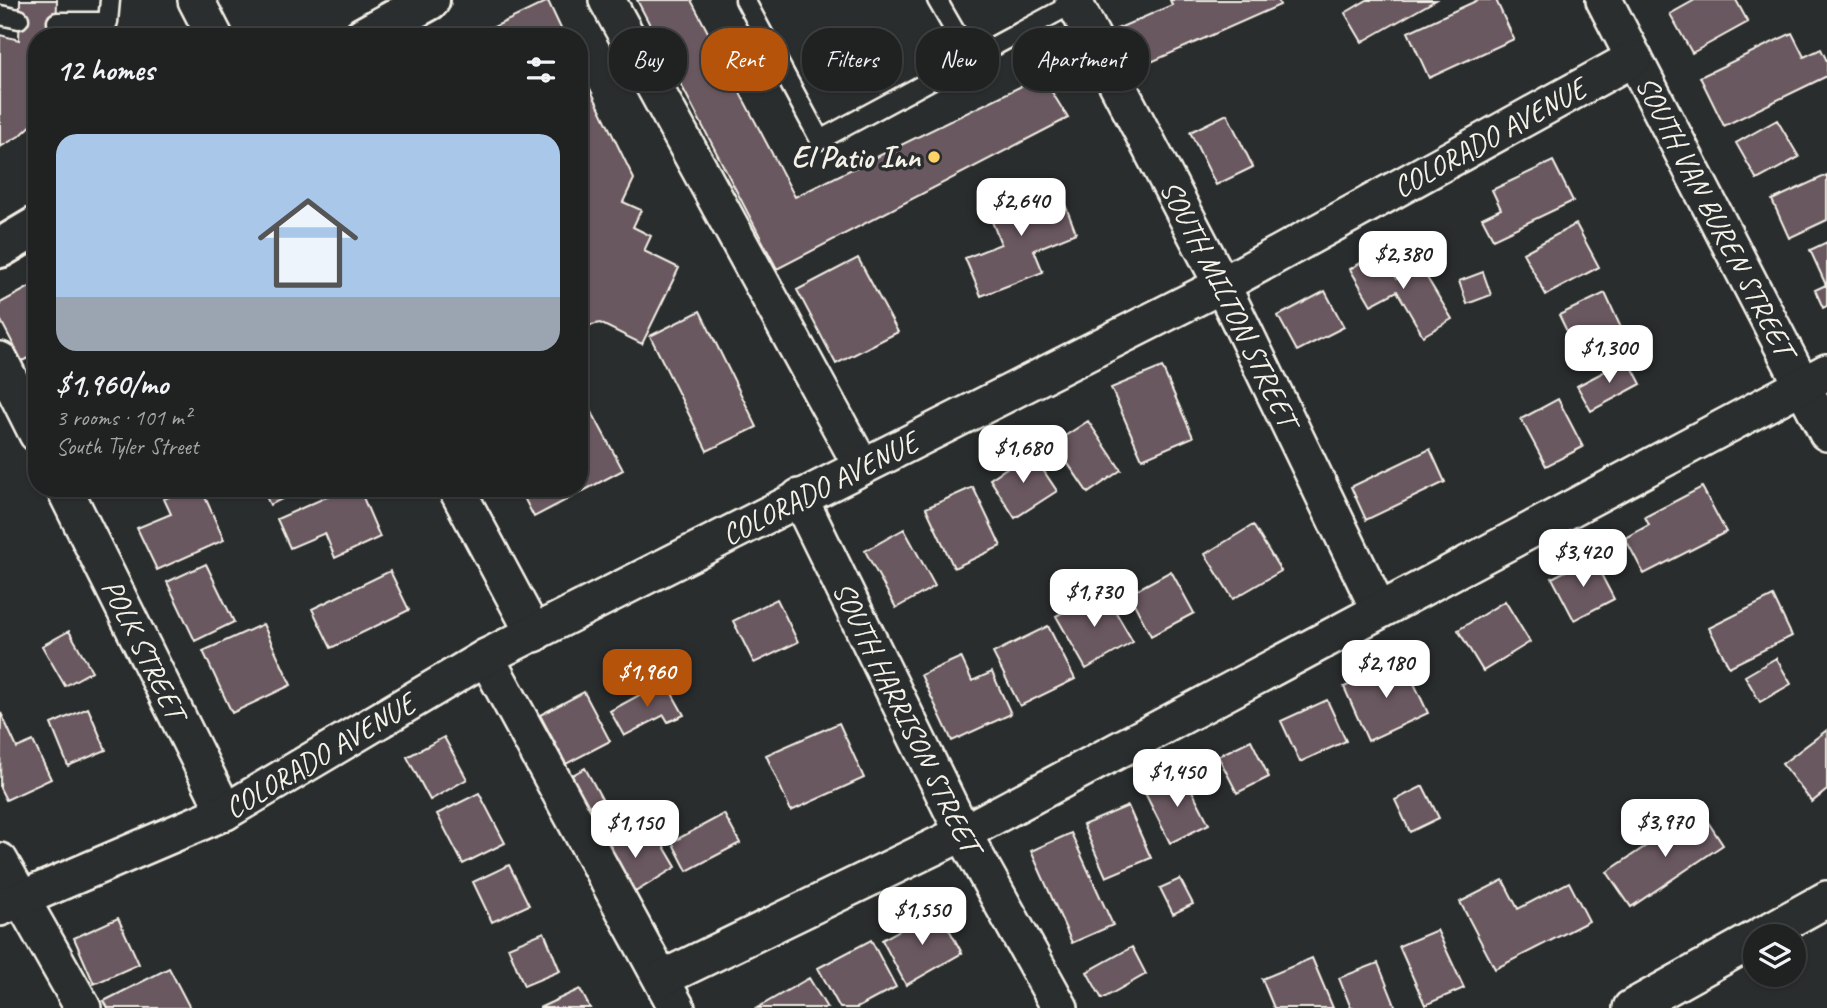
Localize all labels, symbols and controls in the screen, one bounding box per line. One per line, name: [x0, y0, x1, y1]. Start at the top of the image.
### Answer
chip: Buy: [609, 28, 687, 91]
chip: Rent: [701, 28, 788, 91]
chip: Filters: [802, 28, 902, 91]
chip: New: [916, 28, 999, 91]
chip: Apartment: [1013, 28, 1149, 91]
text: 12 homes: [56, 51, 154, 89]
icon: filters: [522, 51, 560, 89]
street label: COLORADO AVENUE: [1386, 68, 1596, 206]
street label: SOUTH VAN BUREN STREET: [1627, 69, 1806, 369]
place label: El Patio Inn: [791, 138, 921, 176]
marker: El Patio Inn: [926, 149, 942, 165]
street label: SOUTH MILTON STREET: [1151, 173, 1310, 439]
pin: $2,640: [964, 178, 1078, 238]
icon: home: [245, 180, 371, 306]
text: $2,640: [993, 186, 1049, 215]
pin: $2,380: [1346, 232, 1460, 291]
text: $2,380: [1375, 239, 1431, 268]
pin: $1,300: [1552, 326, 1666, 385]
text: $1,300: [1581, 333, 1637, 362]
text: $1,960/mo: [56, 365, 168, 403]
text: 3 rooms · 101 m²: [56, 403, 191, 432]
street label: COLORADO AVENUE: [715, 421, 927, 554]
pin: $1,680: [966, 426, 1080, 485]
text: South Tyler Street: [56, 432, 198, 461]
text: $1,680: [995, 433, 1051, 462]
pin: $3,420: [1526, 530, 1640, 589]
text: $3,420: [1555, 537, 1611, 566]
pin: $1,730: [1037, 570, 1151, 629]
street label: POLK STREET: [93, 573, 198, 731]
street label: SOUTH HARRISON STREET: [824, 575, 993, 866]
text: $1,730: [1066, 577, 1122, 606]
pin: $2,180: [1329, 640, 1443, 700]
text: $2,180: [1358, 648, 1414, 677]
pin: $1,960: [590, 650, 704, 709]
text: $1,960: [619, 657, 675, 686]
street label: COLORADO AVENUE: [218, 683, 425, 827]
pin: $1,450: [1120, 750, 1234, 809]
text: $1,450: [1149, 757, 1205, 786]
pin: $1,150: [578, 800, 692, 860]
pin: $3,970: [1608, 800, 1722, 859]
text: $3,970: [1637, 807, 1693, 836]
text: $1,150: [607, 808, 663, 837]
pin: $1,550: [865, 888, 979, 947]
text: $1,550: [894, 895, 950, 924]
map controls: [1743, 924, 1806, 987]
button: layers: [1743, 924, 1806, 987]

